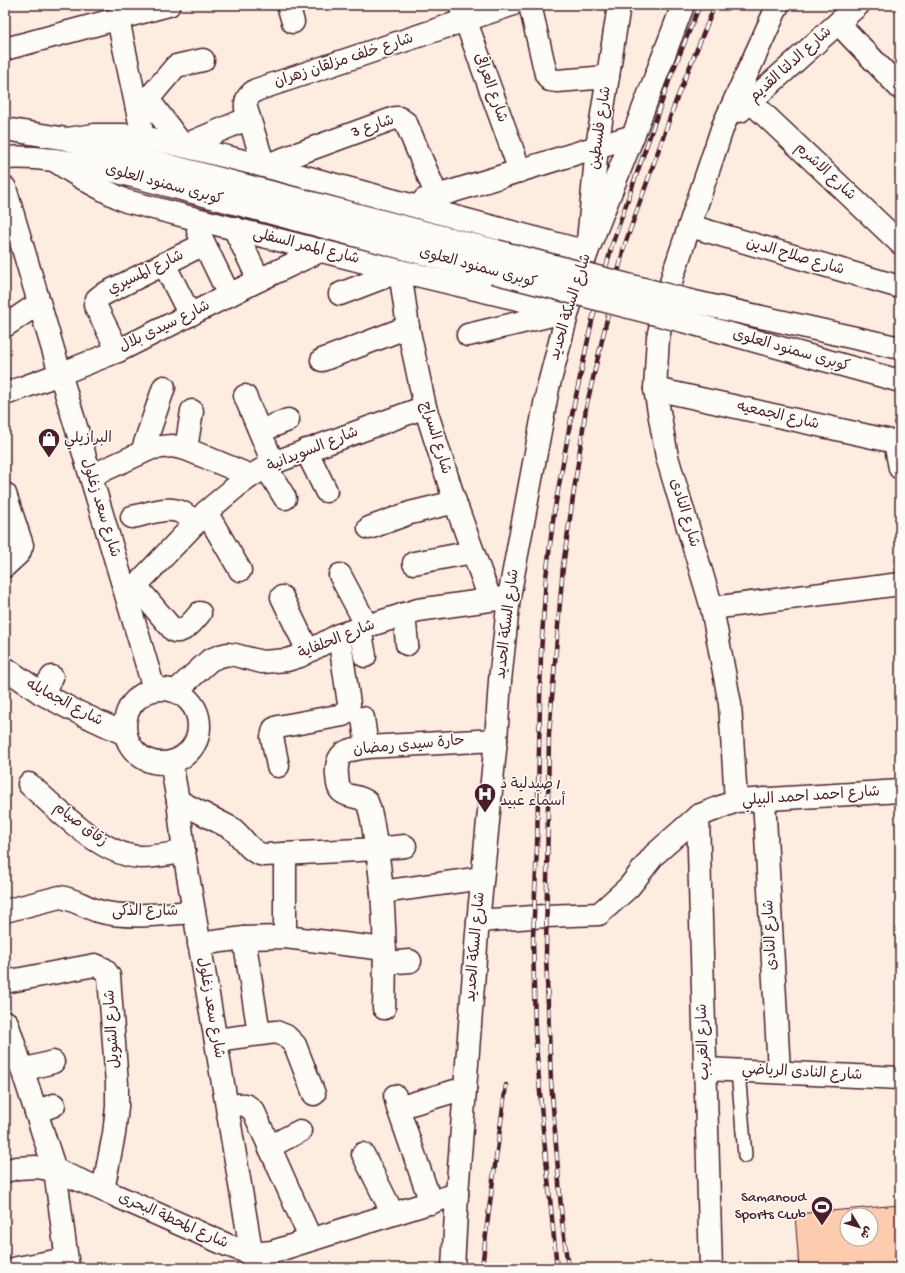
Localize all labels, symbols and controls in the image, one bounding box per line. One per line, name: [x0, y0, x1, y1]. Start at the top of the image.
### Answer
street label: شارع الدلتا القديم: [746, 23, 836, 107]
street label: شارع خلف مزلقان زهران: [272, 30, 416, 92]
street label: شارع العراقى: [469, 49, 515, 125]
street label: شارع فلسطين: [586, 85, 616, 171]
street label: شارع 3: [348, 112, 397, 143]
street label: شارع الاشرم: [791, 139, 859, 205]
street label: كوبرى سمنود العلوى: [103, 161, 225, 209]
street label: شارع الممر السفلى: [251, 225, 361, 269]
street label: شارع صلاح الدين: [744, 234, 846, 280]
street label: كوبرى سمنود العلوى: [417, 244, 539, 292]
street label: شارع المسيري: [105, 247, 187, 299]
street label: شارع السكة الحديد: [546, 252, 596, 362]
street label: شارع سيدى بلال: [117, 297, 213, 357]
street label: كوبرى سمنود العلوى: [730, 326, 852, 376]
street label: شارع الجمعيه: [735, 398, 821, 434]
street label: شارع السراج: [415, 399, 455, 477]
street label: شارع السويدانية: [265, 424, 361, 476]
shop icon: البرازيلي: [36, 426, 62, 459]
place label: البرازيلي: [64, 430, 112, 450]
street label: شارع سعد زغلول: [76, 456, 124, 560]
street label: شارع النادى: [665, 476, 703, 550]
street label: شارع السكة الحديد: [492, 568, 524, 680]
street label: شارع الحلفاية: [296, 616, 378, 664]
street label: شارع الجمايله: [22, 675, 106, 731]
street label: حارة سيدى رمضان: [352, 732, 466, 760]
place label: صيدلية د / أسماء عبيد: [500, 776, 566, 811]
hospital icon: صيدلية د / أسماء عبيد: [472, 781, 498, 814]
street label: شارع احمد احمد البيلي: [741, 783, 881, 813]
street label: زقاق صيام: [50, 799, 110, 851]
street label: شارع السكة الحديد: [462, 891, 490, 1003]
street label: شارع النادى: [760, 899, 782, 971]
street label: شارع الذكى: [112, 903, 178, 921]
street label: شارع سعد زغلول: [192, 956, 228, 1060]
street label: شارع الشويل: [101, 989, 125, 1069]
street label: شارع الغريب: [694, 1003, 714, 1081]
street label: شارع النادى الرياضي: [741, 1061, 863, 1087]
street label: شارع المحطة البحرى: [115, 1189, 231, 1253]
place label: Samanoud Sports CLub: [735, 1189, 807, 1224]
sports icon: Samanoud Sports CLub: [809, 1194, 835, 1227]
north arrow: [839, 1207, 879, 1247]
text: ش: [857, 1223, 874, 1240]

